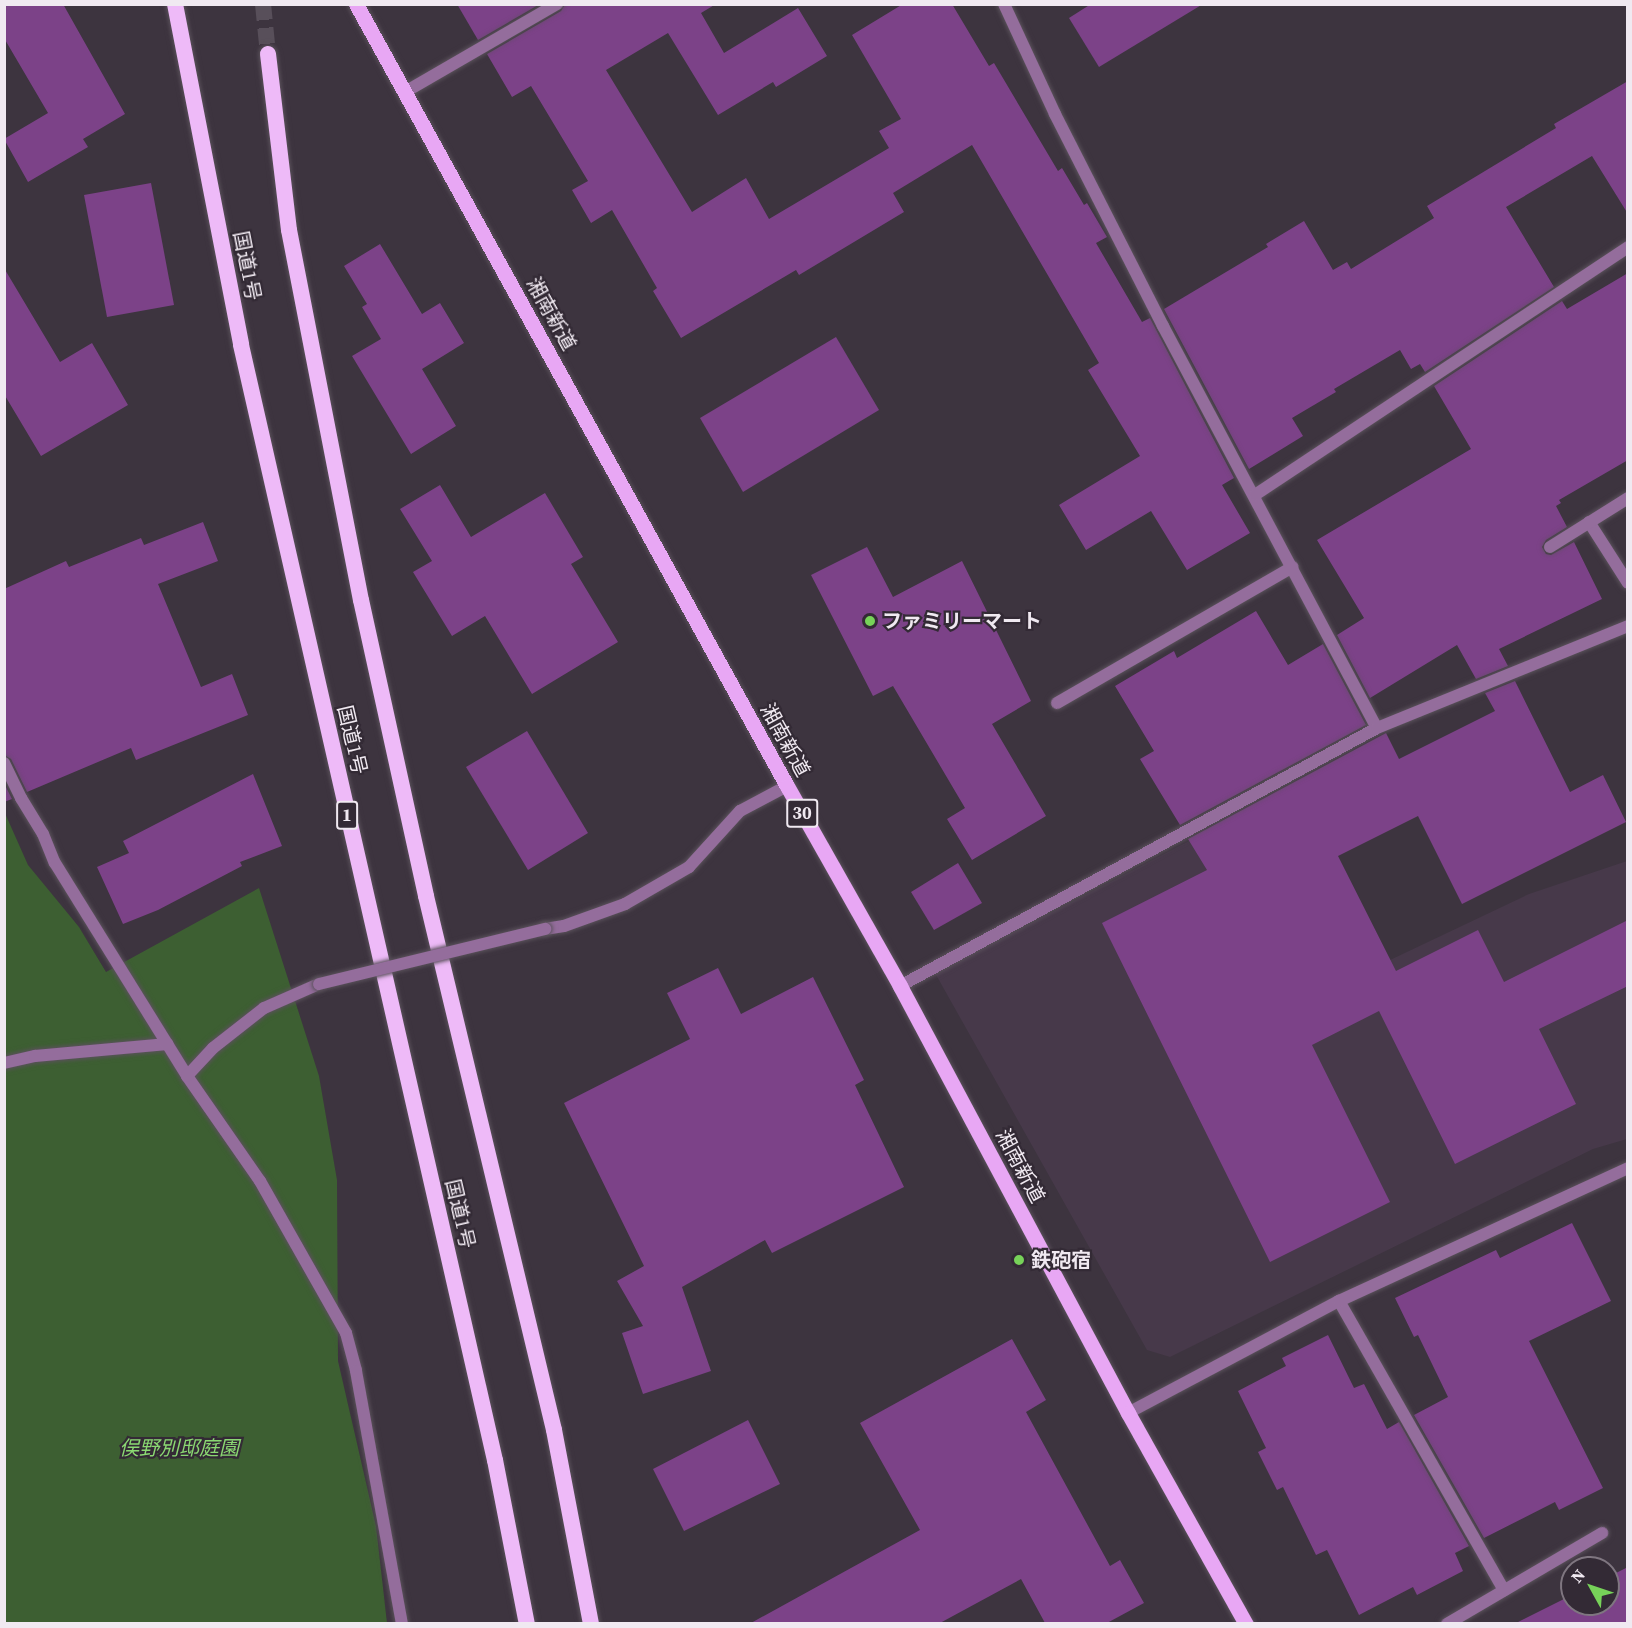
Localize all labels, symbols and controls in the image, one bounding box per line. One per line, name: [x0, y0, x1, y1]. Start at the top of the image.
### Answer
street label: 国道1号: [229, 229, 265, 303]
street label: 湘南新道: [521, 273, 581, 355]
place label: ファミリーマート: [882, 609, 1042, 633]
marker: ファミリーマート: [863, 614, 877, 628]
street label: 湘南新道: [755, 699, 815, 781]
street label: 国道1号: [332, 703, 372, 777]
road number: 30: [786, 798, 818, 828]
road number: 1: [335, 800, 359, 830]
street label: 湘南新道: [991, 1125, 1049, 1207]
street label: 国道1号: [440, 1177, 480, 1251]
place label: 鉄砲宿: [1031, 1248, 1091, 1272]
marker: 鉄砲宿: [1012, 1253, 1026, 1267]
park label: 俣野別邸庭園: [119, 1436, 239, 1460]
north arrow: [1560, 1556, 1620, 1616]
text: N: [1566, 1564, 1590, 1587]

